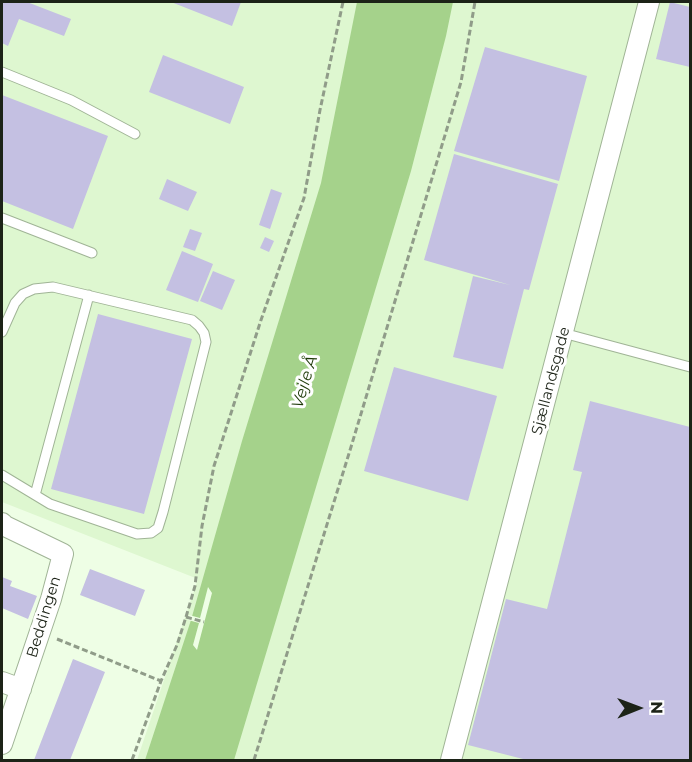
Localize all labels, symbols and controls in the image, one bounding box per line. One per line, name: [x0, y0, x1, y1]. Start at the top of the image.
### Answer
street label: Sjællandsgade: [528, 325, 574, 437]
water label: Vejle Å: [288, 353, 322, 411]
street label: Beddingen: [23, 574, 65, 660]
north arrow: [608, 678, 668, 738]
text: N: [647, 701, 666, 714]

